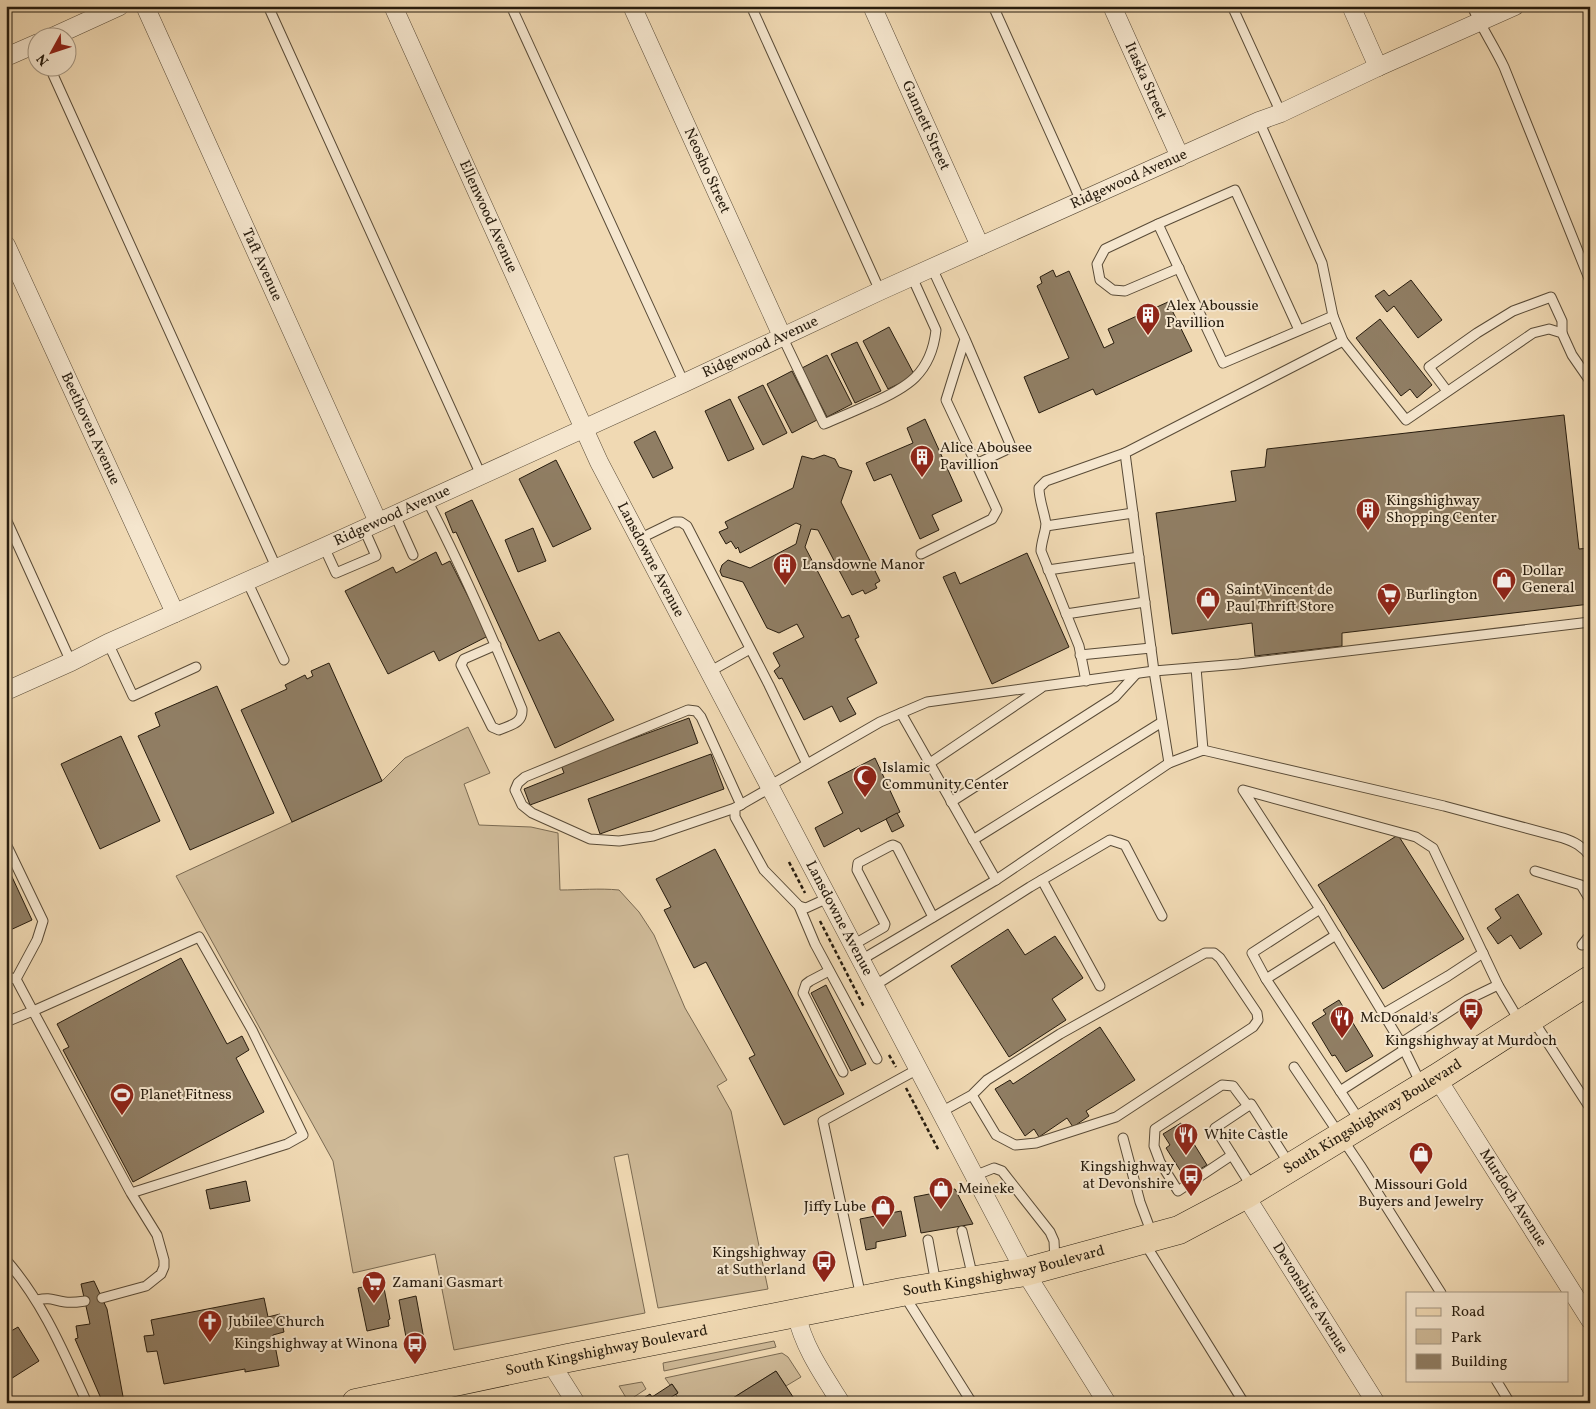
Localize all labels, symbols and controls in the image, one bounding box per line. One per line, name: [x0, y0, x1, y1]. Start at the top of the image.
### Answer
north arrow: [28, 28, 78, 78]
street label: Itaska Street: [1119, 39, 1172, 123]
text: N: [33, 49, 54, 69]
street label: Gannett Street: [896, 77, 955, 174]
street label: Neosho Street: [678, 125, 735, 217]
street label: Ridgewood Avenue: [1067, 144, 1191, 215]
street label: Ellenwood Avenue: [454, 157, 523, 276]
street label: Taft Avenue: [236, 225, 287, 305]
place label: Alex Aboussie Pavillion: [1166, 296, 1259, 334]
building icon: Alex Aboussie Pavillion: [1135, 302, 1161, 336]
street label: Ridgewood Avenue: [699, 311, 822, 383]
street label: Beethoven Avenue: [55, 369, 125, 488]
place label: Alice Abousee Pavillion: [940, 438, 1032, 476]
building icon: Alice Abousee Pavillion: [909, 444, 935, 478]
street label: Ridgewood Avenue: [330, 480, 454, 552]
place label: Kingshighway Shopping Center: [1386, 491, 1497, 529]
building icon: Kingshighway Shopping Center: [1355, 497, 1381, 531]
street label: Lansdowne Avenue: [612, 499, 689, 621]
building icon: Lansdowne Manor: [772, 552, 798, 586]
place label: Lansdowne Manor: [802, 555, 925, 576]
place label: Dollar General: [1522, 561, 1574, 599]
shop icon: Dollar General: [1491, 567, 1517, 601]
place label: Saint Vincent de Paul Thrift Store: [1226, 580, 1334, 618]
supermarket icon: Burlington: [1376, 582, 1402, 616]
place label: Burlington: [1406, 585, 1478, 606]
shop icon: Saint Vincent de Paul Thrift Store: [1195, 586, 1221, 620]
place label: Islamic Community Center: [882, 758, 1009, 796]
mosque icon: Islamic Community Center: [852, 764, 878, 798]
street label: Lansdowne Avenue: [800, 857, 878, 980]
bus stop icon: Kingshighway at Murdoch: [1458, 997, 1484, 1031]
restaurant icon: McDonald's: [1329, 1005, 1355, 1039]
place label: McDonald's: [1360, 1008, 1438, 1029]
place label: Kingshighway at Murdoch: [1385, 1031, 1557, 1052]
street label: South Kingshighway Boulevard: [1280, 1054, 1466, 1180]
sports icon: Planet Fitness: [109, 1082, 135, 1116]
place label: Planet Fitness: [140, 1085, 232, 1106]
restaurant icon: White Castle: [1173, 1122, 1199, 1156]
place label: White Castle: [1204, 1125, 1288, 1146]
shop icon: Missouri Gold Buyers and Jewelry: [1408, 1141, 1434, 1175]
street label: Murdoch Avenue: [1474, 1145, 1552, 1251]
place label: Kingshighway at Devonshire: [1080, 1157, 1174, 1195]
bus stop icon: Kingshighway at Devonshire: [1178, 1163, 1204, 1197]
place label: Missouri Gold Buyers and Jewelry: [1358, 1175, 1484, 1213]
shop icon: Meineke: [928, 1176, 954, 1210]
place label: Meineke: [958, 1179, 1014, 1200]
shop icon: Jiffy Lube: [870, 1194, 896, 1228]
place label: Jiffy Lube: [804, 1197, 866, 1218]
street label: Devonshire Avenue: [1267, 1238, 1353, 1358]
street label: South Kingshighway Boulevard: [901, 1240, 1107, 1302]
place label: Kingshighway at Sutherland: [712, 1243, 806, 1281]
bus stop icon: Kingshighway at Sutherland: [811, 1249, 837, 1283]
supermarket icon: Zamani Gasmart: [361, 1270, 387, 1304]
place label: Zamani Gasmart: [392, 1273, 503, 1294]
legend: [1406, 1292, 1568, 1382]
text: Road: [1451, 1302, 1485, 1323]
church icon: Jubilee Church: [197, 1309, 223, 1343]
place label: Jubilee Church: [228, 1312, 325, 1333]
street label: South Kingshighway Boulevard: [503, 1320, 710, 1382]
text: Park: [1451, 1328, 1482, 1349]
bus stop icon: Kingshighway at Winona: [402, 1331, 428, 1365]
place label: Kingshighway at Winona: [234, 1334, 398, 1355]
text: Building: [1451, 1352, 1508, 1373]

